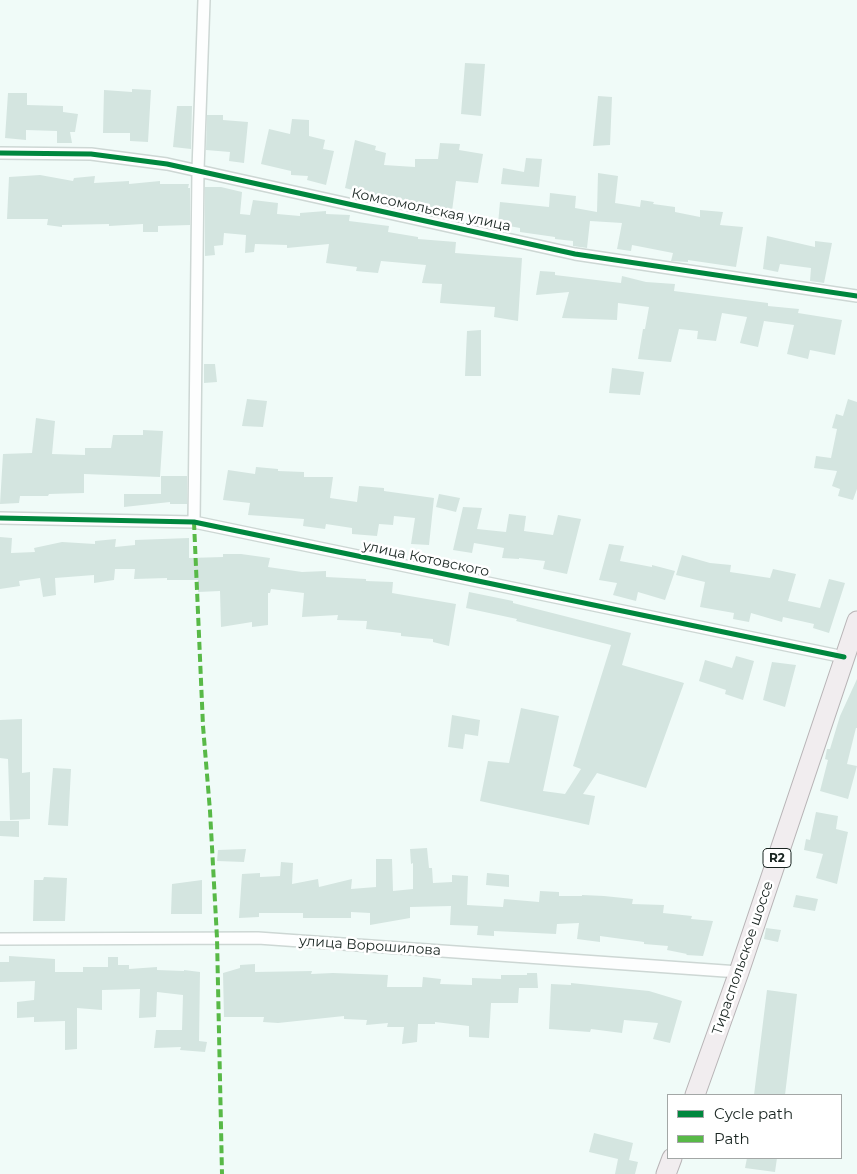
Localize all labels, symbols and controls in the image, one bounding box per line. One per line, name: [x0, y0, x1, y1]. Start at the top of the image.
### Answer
street label: Комсомольская улица: [350, 185, 512, 235]
street label: улица Котовского: [361, 537, 491, 581]
road number: R2: [763, 848, 791, 868]
street label: Тираспольское шоссе: [709, 879, 777, 1037]
street label: улица Ворошилова: [298, 933, 442, 959]
legend: [667, 1094, 842, 1159]
text: Cycle path: [714, 1104, 793, 1123]
text: Path: [714, 1129, 750, 1148]

